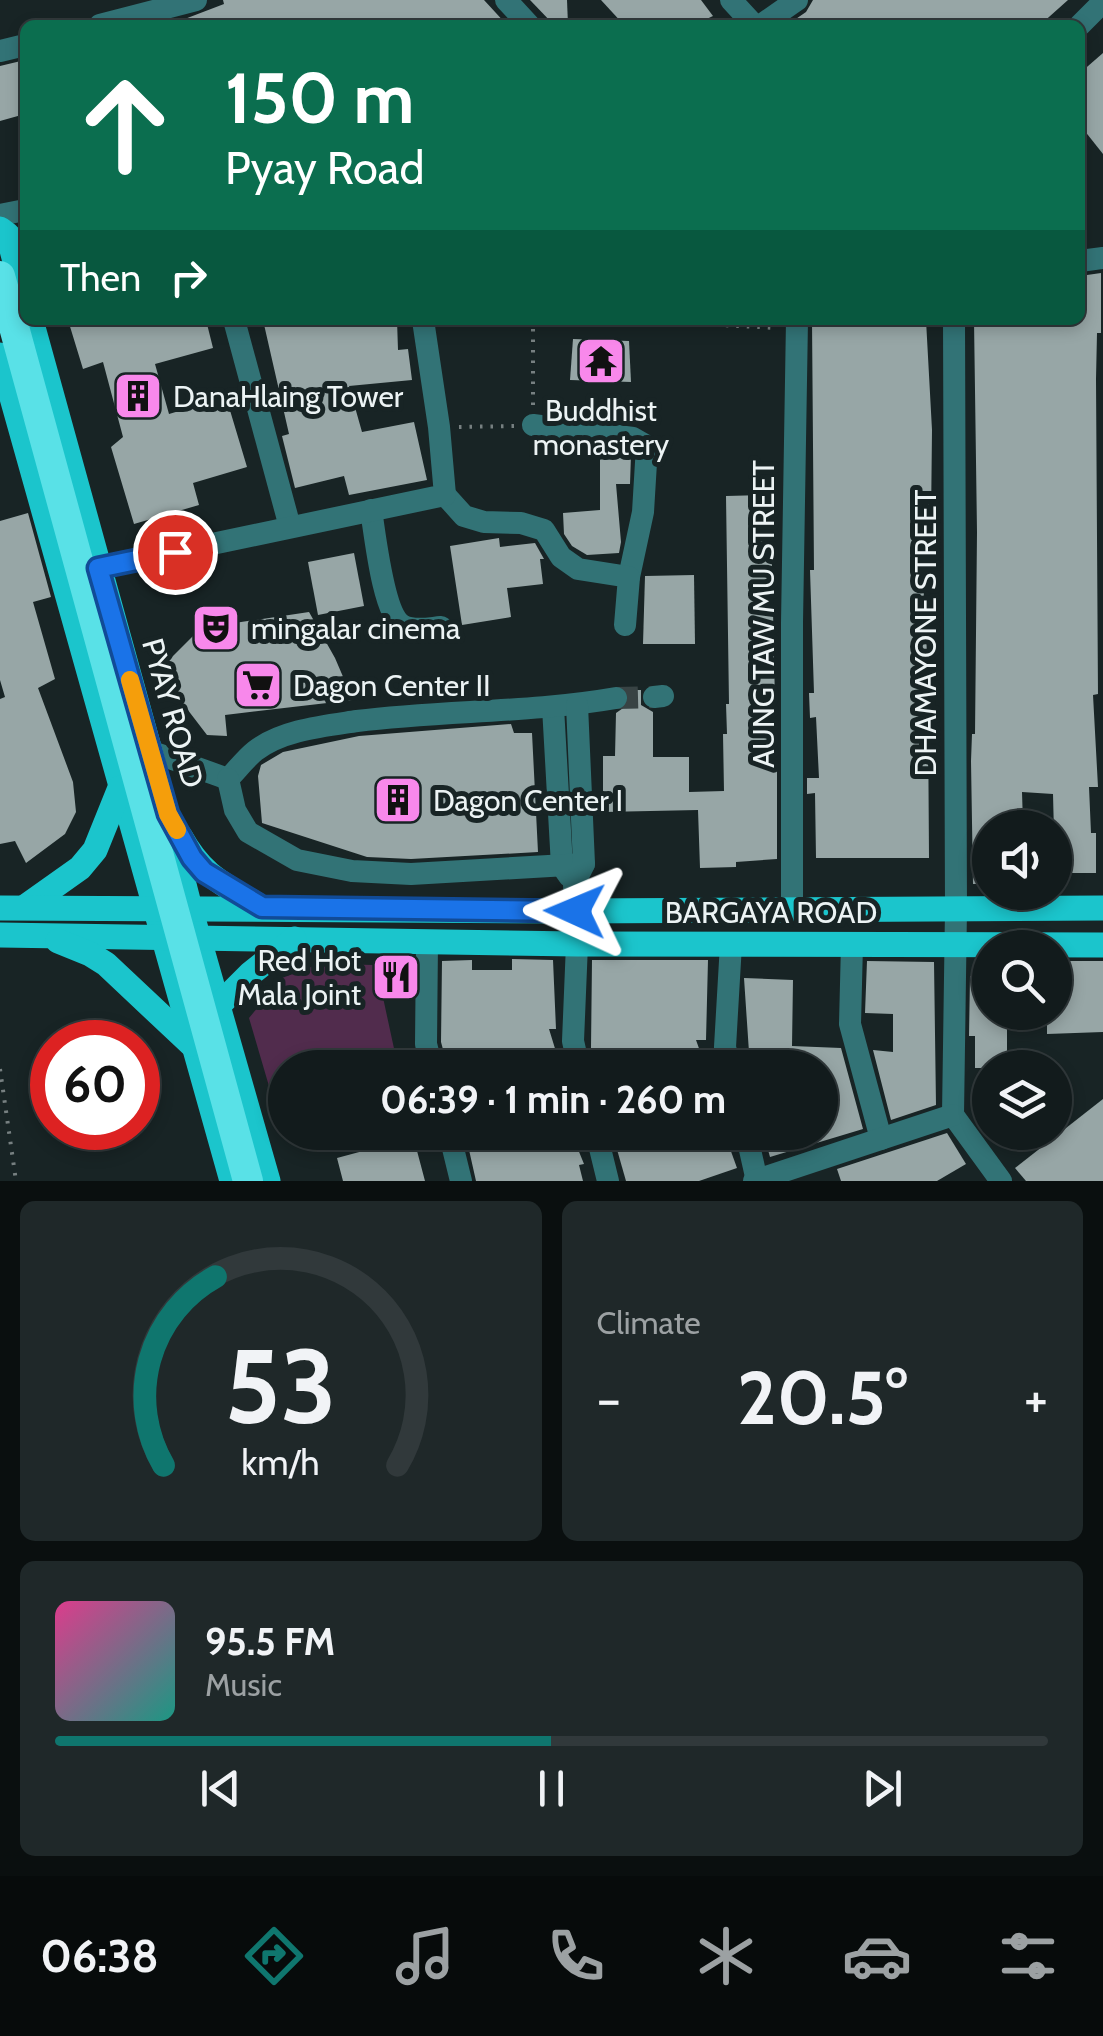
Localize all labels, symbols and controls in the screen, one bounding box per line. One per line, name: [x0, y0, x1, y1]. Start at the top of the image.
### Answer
text: 150 m: [225, 55, 414, 141]
icon: ahead: [60, 60, 190, 190]
text: Pyay Road: [225, 141, 424, 195]
icon: right: [161, 250, 216, 305]
text: Then: [60, 254, 141, 301]
temple icon: Buddhist monastery: [575, 335, 627, 387]
building icon: DanaHlaing Tower: [112, 370, 164, 422]
place label: DanaHlaing Tower: [173, 378, 404, 415]
place label: Buddhist monastery: [533, 392, 669, 463]
street label: AUNG TAW MU STREET: [745, 460, 782, 768]
street label: DHAMAYONE STREET: [907, 489, 944, 777]
pin: [133, 510, 218, 595]
icon: arrive: [148, 525, 203, 580]
theatre icon: mingalar cinema: [190, 602, 242, 654]
place label: mingalar cinema: [251, 610, 461, 647]
street label: PYAY ROAD: [134, 634, 212, 792]
supermarket icon: Dagon Center II: [232, 659, 284, 711]
place label: Dagon Center II: [293, 667, 491, 704]
building icon: Dagon Center I: [372, 774, 424, 826]
place label: Dagon Center I: [433, 782, 623, 819]
map controls: [972, 810, 1072, 1150]
button: sound: [972, 810, 1072, 910]
position arrow: [523, 859, 627, 963]
street label: BARGAYA ROAD: [665, 894, 877, 931]
button: search: [972, 930, 1072, 1030]
place label: Red Hot Mala Joint: [237, 942, 361, 1013]
restaurant icon: Red Hot Mala Joint: [370, 951, 422, 1003]
speed limit sign: 60: [30, 1020, 160, 1150]
button: layers: [972, 1050, 1072, 1150]
text: 06:39 · 1 min · 260 m: [380, 1076, 726, 1123]
text: Climate: [597, 1303, 701, 1342]
text: 53: [225, 1323, 337, 1449]
text: 20.5°: [737, 1352, 907, 1443]
text: −: [597, 1365, 621, 1432]
text: +: [1024, 1365, 1048, 1432]
text: km/h: [242, 1441, 320, 1484]
text: 95.5 FM: [205, 1618, 335, 1665]
text: Music: [205, 1665, 282, 1704]
icon: previous: [193, 1761, 248, 1816]
icon: pause: [524, 1761, 579, 1816]
icon: next: [855, 1761, 910, 1816]
icon: directions: [239, 1921, 309, 1991]
icon: music: [390, 1921, 460, 1991]
icon: phone: [541, 1921, 611, 1991]
icon: climate: [691, 1921, 761, 1991]
icon: car: [842, 1921, 912, 1991]
icon: filters: [993, 1921, 1063, 1991]
text: 06:38: [40, 1929, 159, 1983]

